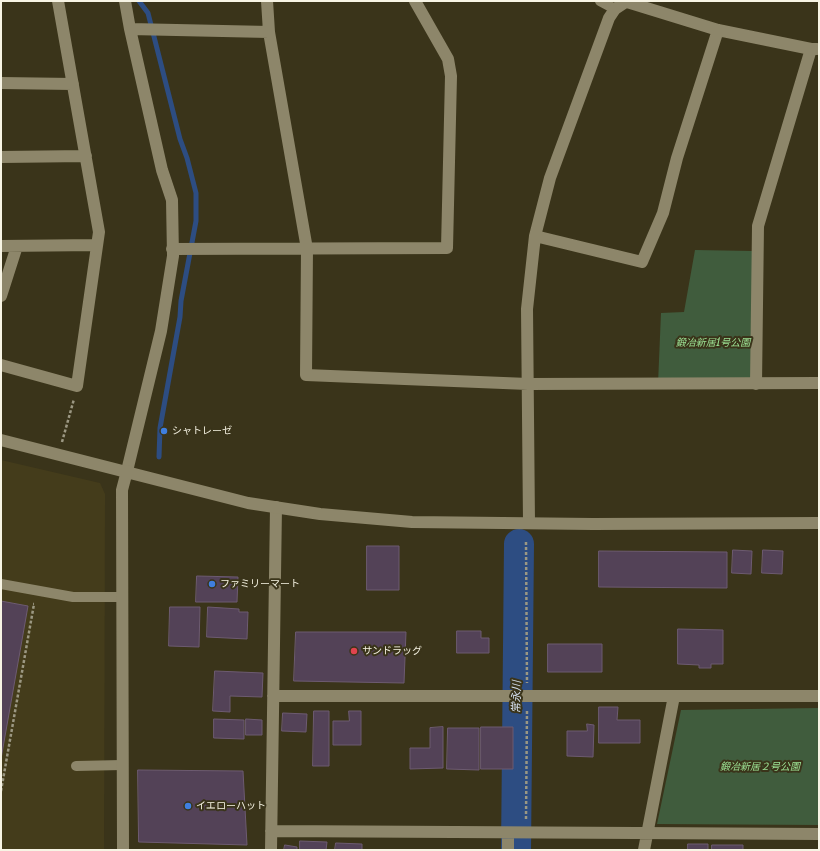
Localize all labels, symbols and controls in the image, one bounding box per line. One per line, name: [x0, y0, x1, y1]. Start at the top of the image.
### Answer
park label: 鍛冶新居1号公園: [676, 337, 750, 349]
place label: シャトレーゼ: [172, 425, 232, 437]
marker: シャトレーゼ: [159, 426, 169, 436]
place label: ファミリーマート: [220, 578, 300, 590]
marker: ファミリーマート: [207, 579, 217, 589]
place label: サンドラッグ: [362, 645, 422, 657]
marker: サンドラッグ: [349, 646, 359, 656]
water label: 常永川: [510, 680, 524, 714]
park label: 鍛冶新居２号公園: [720, 761, 800, 773]
place label: イエローハット: [196, 800, 266, 812]
marker: イエローハット: [183, 801, 193, 811]

